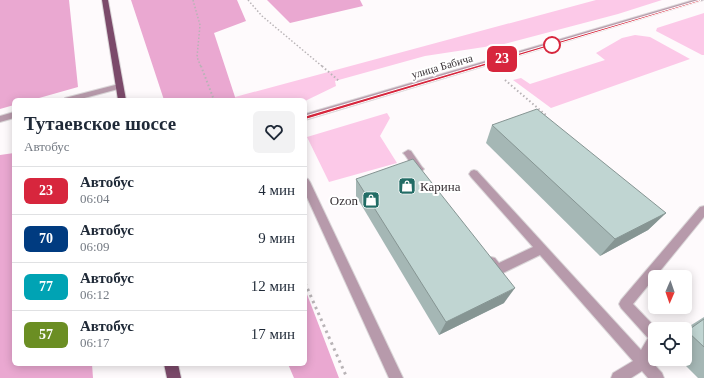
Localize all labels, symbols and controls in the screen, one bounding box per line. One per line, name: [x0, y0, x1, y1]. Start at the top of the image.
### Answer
unlabelled marker: [543, 36, 561, 54]
line badge: 23: [484, 46, 520, 72]
text: 23: [495, 51, 509, 66]
street label: улица Бабича: [410, 52, 474, 80]
button: heart: [253, 111, 295, 153]
text: Тутаевское шоссе: [24, 113, 176, 134]
text: Автобус: [24, 139, 70, 154]
text: Автобус: [80, 174, 134, 190]
shop icon: Карина: [397, 176, 417, 196]
place label: Карина: [420, 179, 461, 194]
text: 4 мин: [258, 182, 295, 198]
text: 23: [39, 183, 53, 198]
shop icon: Ozon: [361, 190, 381, 210]
text: 06:04: [80, 191, 110, 206]
place label: Ozon: [330, 193, 358, 208]
text: Автобус: [80, 222, 134, 238]
text: 9 мин: [258, 230, 295, 246]
text: 70: [39, 231, 53, 246]
text: 06:09: [80, 239, 110, 254]
text: Автобус: [80, 270, 134, 286]
north arrow: [648, 270, 692, 314]
map controls: [648, 270, 692, 366]
text: 12 мин: [251, 278, 295, 294]
text: 77: [39, 279, 53, 294]
text: 06:12: [80, 287, 110, 302]
text: Автобус: [80, 318, 134, 334]
button: locate: [648, 322, 692, 366]
text: 17 мин: [251, 326, 295, 342]
text: 57: [39, 327, 53, 342]
text: 06:17: [80, 335, 110, 350]

